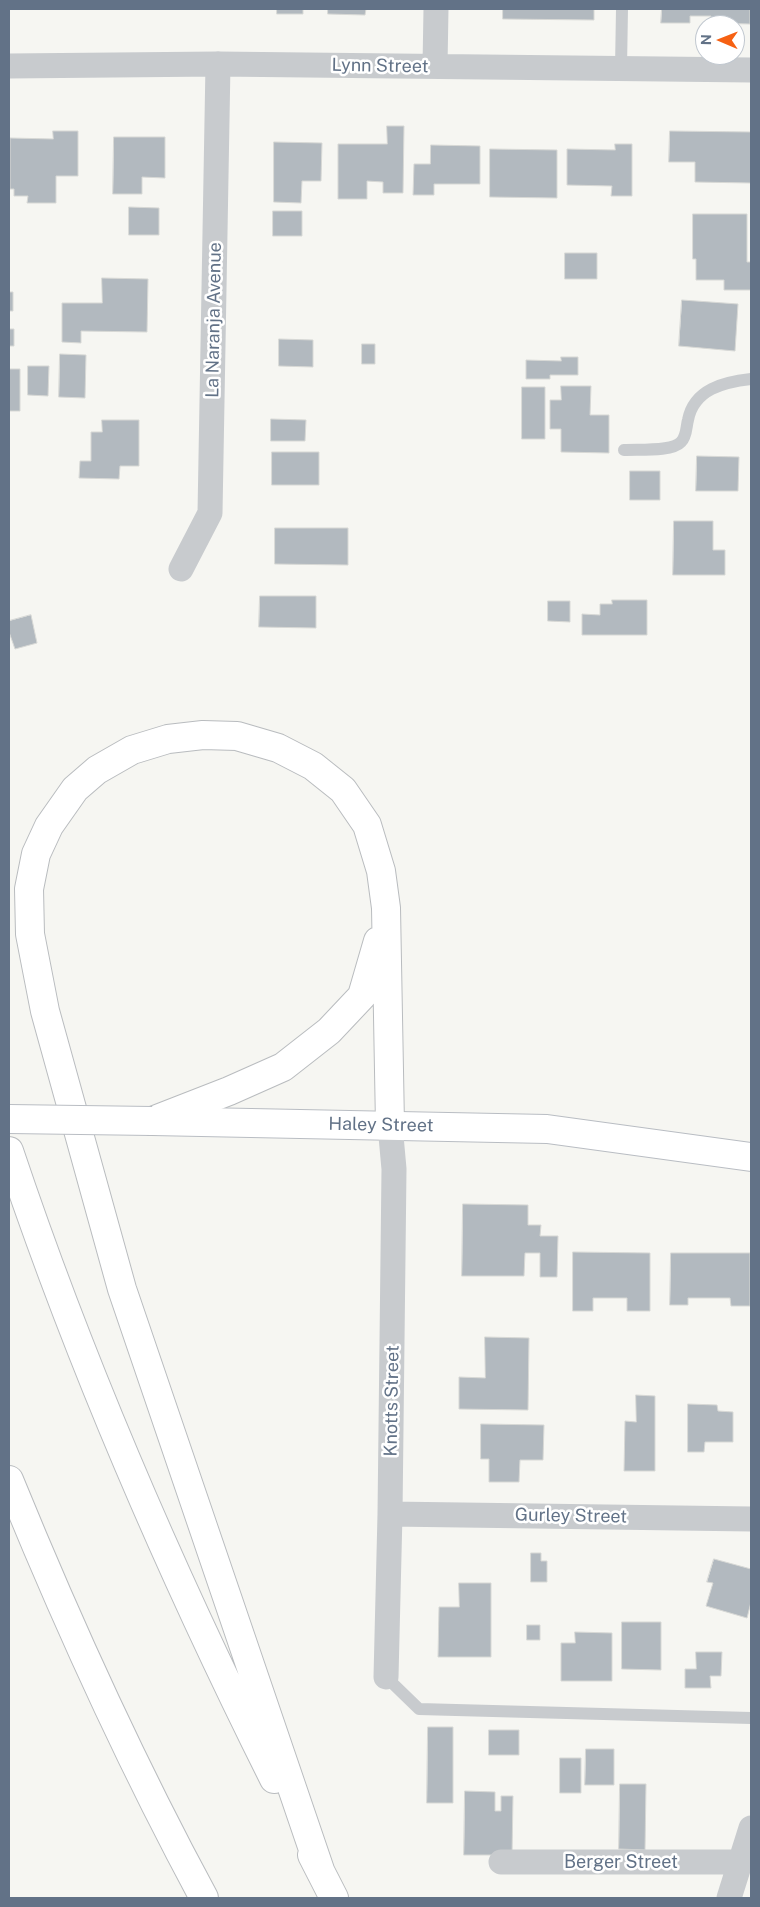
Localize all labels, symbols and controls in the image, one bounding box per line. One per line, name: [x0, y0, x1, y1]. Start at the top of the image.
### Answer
north arrow: [695, 15, 745, 65]
text: N: [698, 34, 714, 45]
street label: Lynn Street: [331, 54, 429, 78]
street label: La Naranja Avenue: [202, 242, 226, 398]
street label: Haley Street: [328, 1113, 434, 1137]
street label: Knotts Street: [380, 1345, 404, 1457]
street label: Gurley Street: [515, 1504, 627, 1528]
street label: Berger Street: [564, 1851, 678, 1873]

